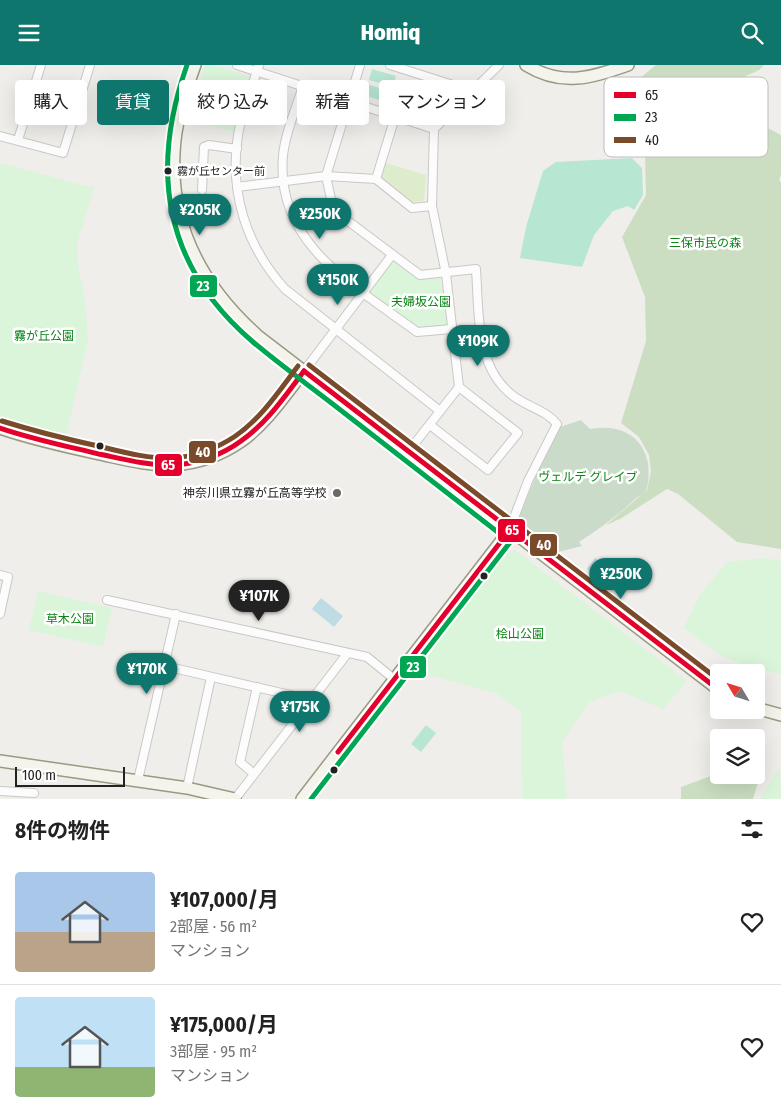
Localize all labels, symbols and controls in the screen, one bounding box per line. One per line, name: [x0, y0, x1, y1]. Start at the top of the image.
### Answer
icon: menu: [15, 19, 43, 47]
text: Homiq: [361, 19, 420, 46]
icon: search: [738, 19, 766, 47]
legend: [604, 77, 768, 157]
chip: 購入: [15, 80, 87, 125]
chip: 賃貸: [97, 80, 169, 125]
chip: 絞り込み: [179, 80, 287, 125]
chip: 新着: [297, 80, 369, 125]
chip: マンション: [379, 80, 505, 125]
text: 65: [645, 87, 658, 104]
text: 23: [645, 109, 657, 126]
text: 40: [645, 132, 659, 149]
place label: 霧が丘センター前: [177, 165, 265, 178]
marker: 霧が丘センター前: [163, 166, 173, 176]
pin: ¥205K: [165, 193, 235, 236]
pin: ¥250K: [285, 197, 355, 240]
text: ¥205K: [179, 200, 221, 219]
text: ¥250K: [299, 204, 341, 223]
park label: 三保市民の森: [669, 236, 741, 250]
pin: ¥150K: [303, 263, 373, 306]
text: ¥150K: [318, 270, 358, 289]
line badge: 23: [189, 274, 218, 298]
text: 23: [195, 278, 210, 295]
park label: 夫婦坂公園: [391, 295, 451, 309]
pin: ¥109K: [443, 325, 513, 367]
park label: 霧が丘公園: [14, 329, 74, 343]
text: ¥109K: [458, 331, 498, 350]
line badge: 40: [188, 440, 217, 464]
unlabelled marker: [95, 441, 105, 451]
text: 40: [196, 444, 211, 461]
line badge: 65: [154, 453, 183, 477]
text: 65: [161, 457, 175, 474]
park label: ヴェルデ グレイブ: [539, 470, 637, 484]
place label: 神奈川県立霧が丘高等学校: [183, 486, 327, 500]
marker: 神奈川県立霧が丘高等学校: [331, 487, 343, 499]
line badge: 65: [497, 518, 526, 543]
text: 65: [505, 522, 519, 539]
line badge: 40: [529, 533, 558, 557]
text: 40: [537, 537, 552, 554]
pin: ¥250K: [586, 557, 656, 600]
text: ¥250K: [600, 564, 642, 583]
unlabelled marker: [479, 571, 489, 581]
pin: ¥107K: [224, 579, 294, 622]
text: ¥107K: [239, 586, 279, 605]
park label: 草木公園: [46, 612, 94, 626]
park label: 桧山公園: [496, 627, 544, 641]
pin: ¥170K: [112, 653, 182, 695]
line badge: 23: [399, 655, 427, 679]
text: ¥170K: [127, 659, 167, 678]
text: 23: [405, 659, 420, 676]
north arrow: [710, 664, 765, 719]
map controls: [710, 664, 765, 784]
pin: ¥175K: [265, 691, 335, 733]
text: ¥175K: [281, 697, 319, 716]
button: layers: [710, 729, 765, 784]
scale bar: [15, 764, 125, 787]
unlabelled marker: [329, 765, 339, 775]
text: 100 m: [22, 767, 56, 784]
icon: filters: [738, 815, 766, 843]
text: 8件の物件: [15, 818, 110, 844]
text: ¥107,000/月: [170, 887, 279, 913]
icon: home: [55, 892, 115, 952]
icon: heart: [738, 908, 766, 936]
text: 2部屋 · 56 m²: [170, 917, 257, 936]
text: マンション: [170, 941, 250, 960]
text: ¥175,000/月: [170, 1012, 278, 1038]
icon: home: [55, 1017, 115, 1077]
icon: heart: [738, 1033, 766, 1061]
text: 3部屋 · 95 m²: [170, 1042, 257, 1061]
text: マンション: [170, 1066, 250, 1085]

